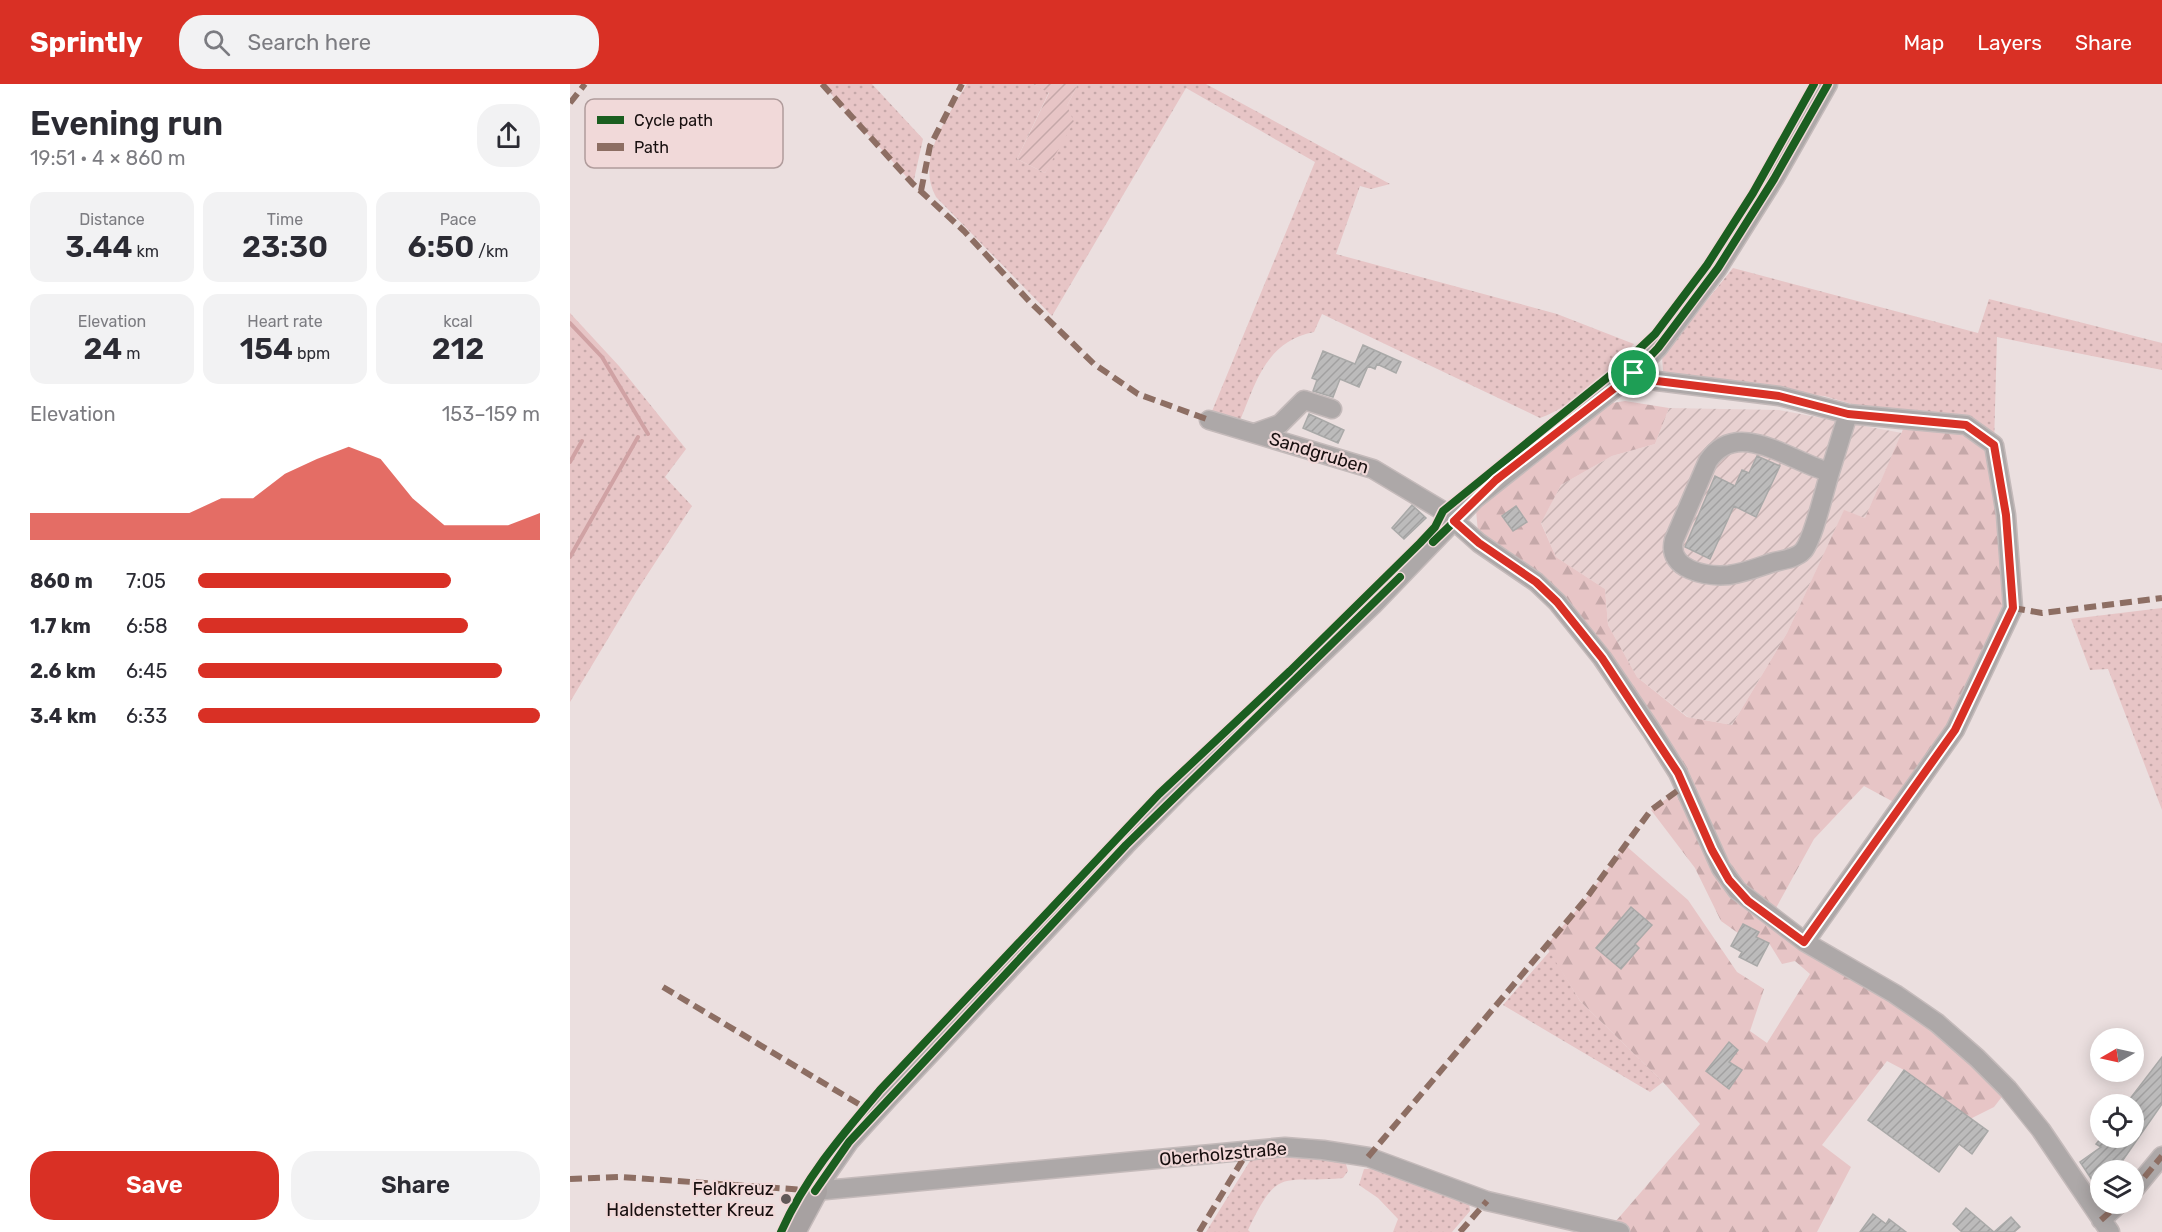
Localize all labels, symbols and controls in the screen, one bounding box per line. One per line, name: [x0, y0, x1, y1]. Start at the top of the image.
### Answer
search box: [179, 15, 599, 69]
text: Sprintly: [30, 26, 143, 59]
icon: search: [200, 26, 233, 59]
text: Search here: [248, 29, 371, 56]
text: Map: [1903, 30, 1944, 55]
text: Layers: [1977, 30, 2042, 55]
text: Share: [2075, 30, 2132, 55]
legend: [585, 99, 783, 168]
text: Evening run: [30, 104, 223, 143]
button: share: [477, 104, 540, 167]
text: Cycle path: [634, 111, 713, 130]
text: Path: [634, 138, 669, 157]
text: 19:51 · 4 × 860 m: [30, 146, 186, 170]
text: Distance: [79, 210, 145, 229]
text: Time: [267, 210, 303, 229]
text: Pace: [440, 210, 476, 229]
text: 3.44: [65, 229, 132, 265]
text: 23:30: [242, 229, 328, 265]
text: 6:50: [408, 229, 474, 265]
text: km: [132, 242, 159, 261]
text: /km: [474, 242, 508, 261]
text: Elevation: [78, 312, 146, 331]
text: Heart rate: [247, 312, 323, 331]
text: kcal: [443, 312, 473, 331]
text: 24: [83, 331, 122, 367]
text: 154: [240, 331, 293, 367]
text: 212: [432, 331, 484, 367]
text: m: [122, 344, 141, 363]
text: bpm: [293, 344, 330, 363]
pin: [1608, 347, 1659, 398]
icon: arrive: [1617, 356, 1650, 389]
text: Elevation: [30, 402, 116, 426]
text: 153–159 m: [442, 402, 540, 426]
street label: Sandgruben: [1267, 427, 1371, 479]
text: 860 m: [30, 569, 93, 593]
text: 7:05: [126, 569, 166, 593]
text: 1.7 km: [30, 614, 91, 638]
text: 6:58: [126, 614, 168, 638]
text: 2.6 km: [30, 659, 96, 683]
text: 6:45: [126, 659, 167, 683]
text: 3.4 km: [30, 704, 97, 728]
text: 6:33: [126, 704, 167, 728]
north arrow: [2090, 1028, 2144, 1082]
map controls: [2090, 1028, 2144, 1214]
button: locate: [2090, 1094, 2144, 1148]
street label: Oberholzstraße: [1158, 1137, 1288, 1171]
button: Save: [30, 1151, 279, 1220]
button: Share: [291, 1151, 540, 1220]
button: layers: [2090, 1160, 2144, 1214]
place label: Feldkreuz Haldenstetter Kreuz: [606, 1178, 774, 1221]
marker: Feldkreuz Haldenstetter Kreuz: [779, 1192, 793, 1206]

